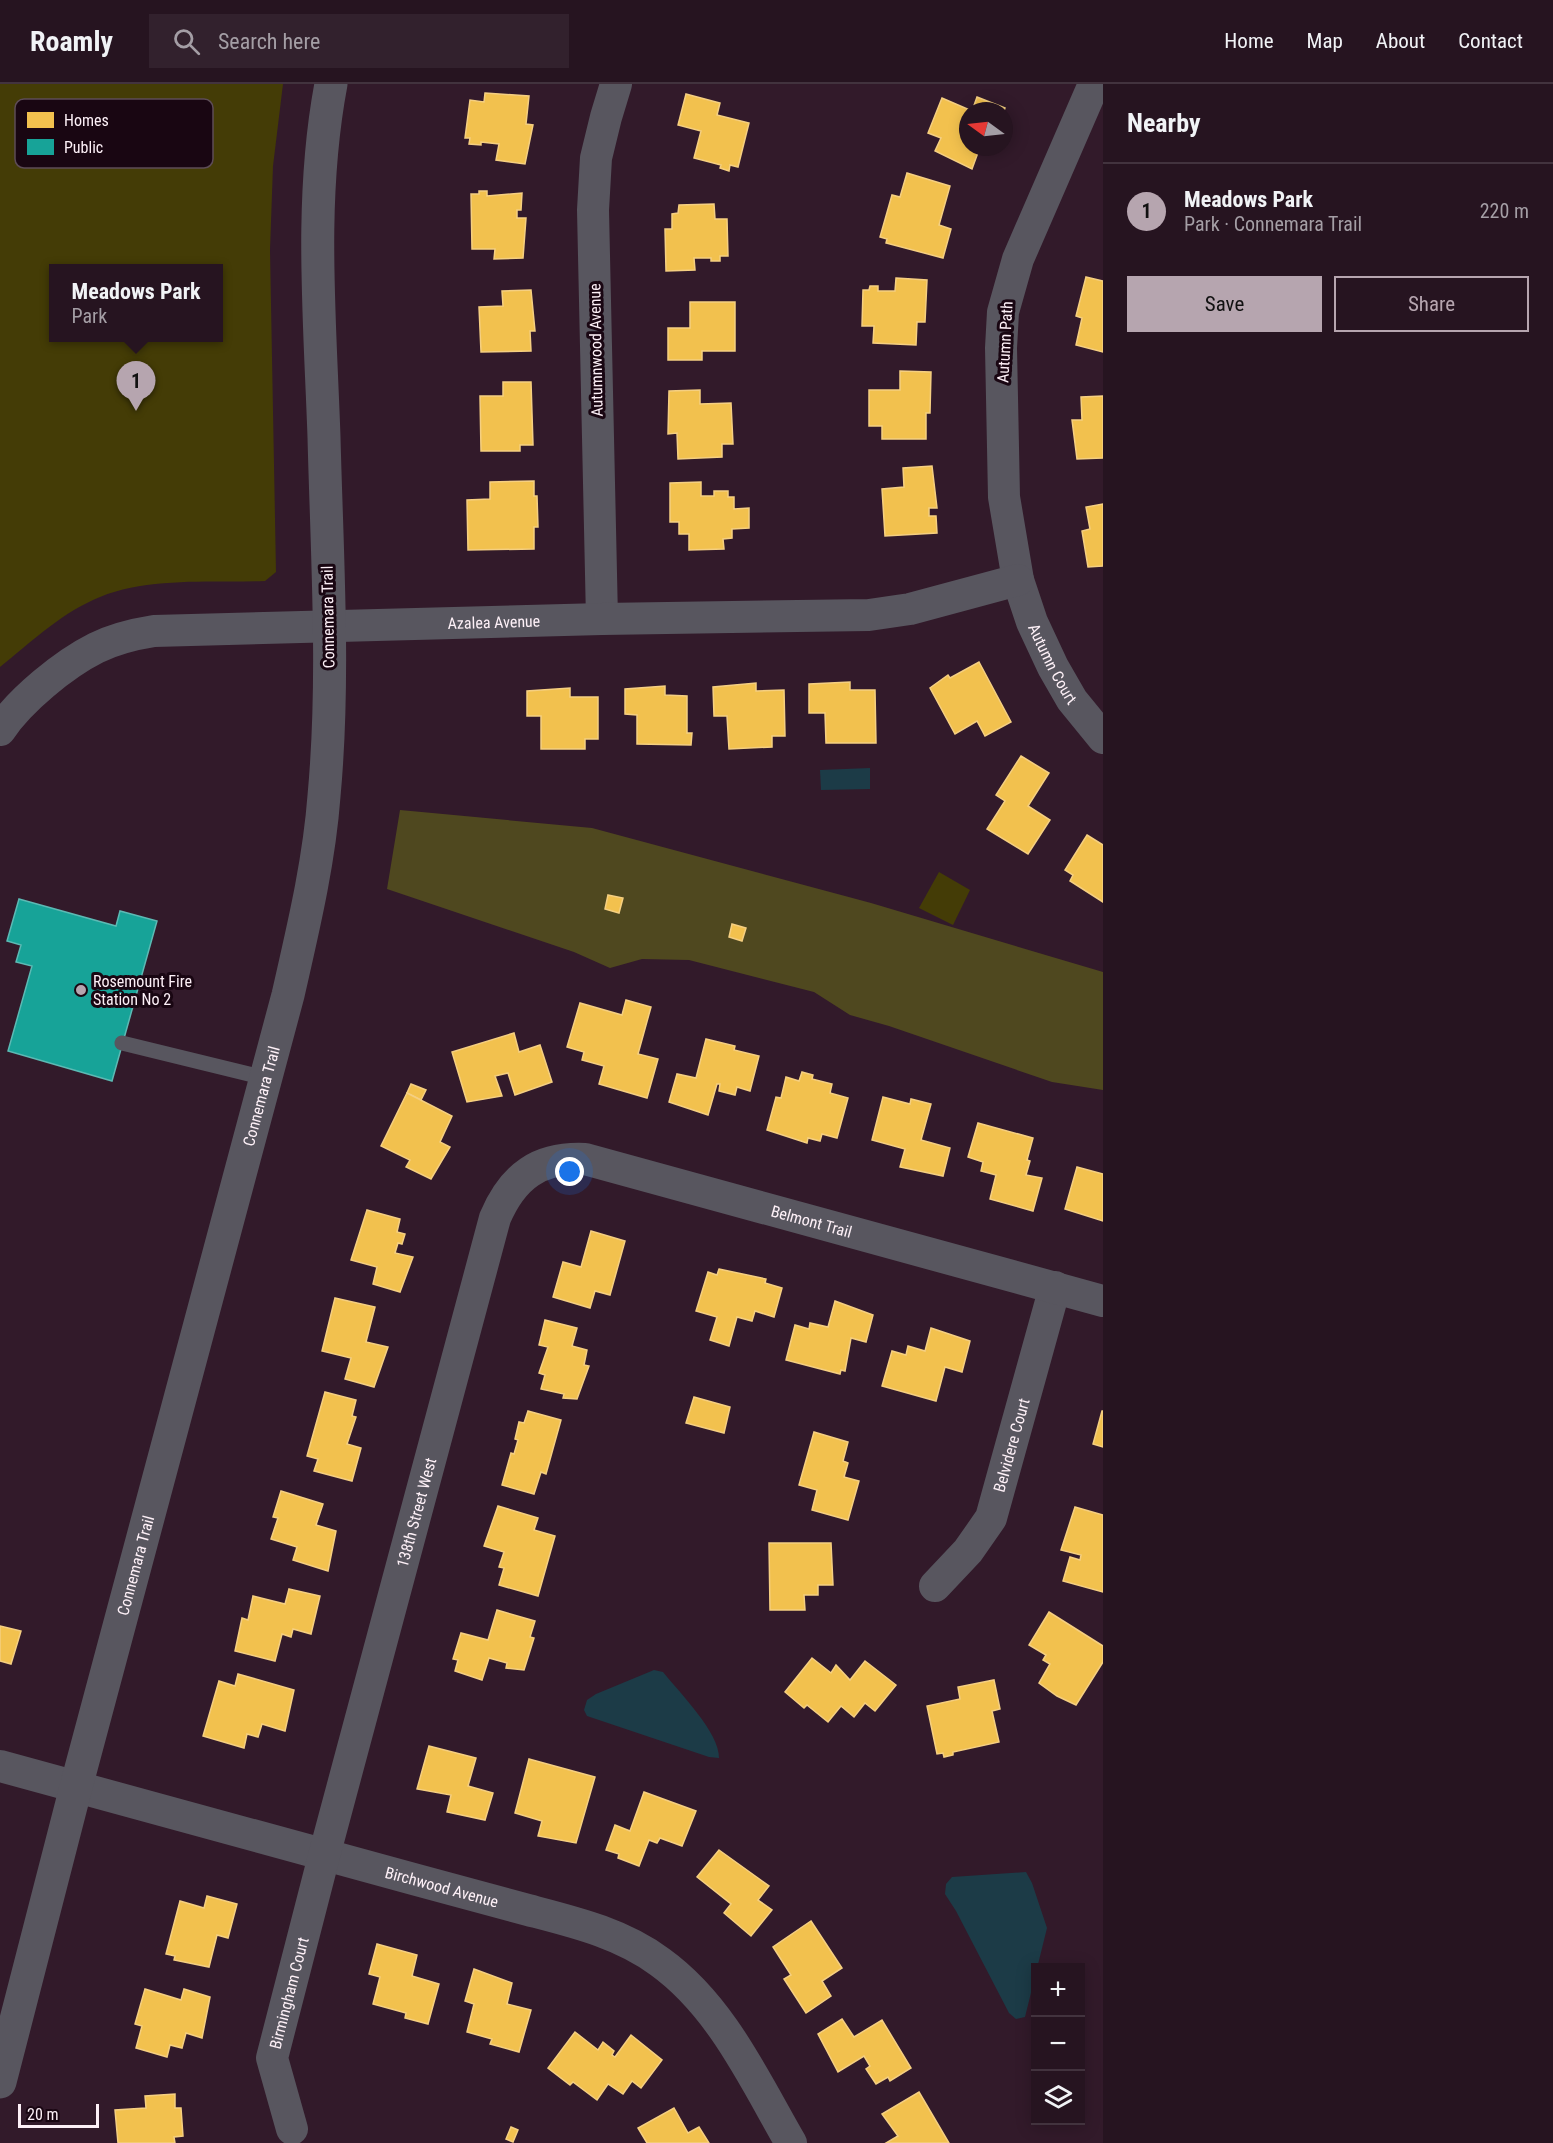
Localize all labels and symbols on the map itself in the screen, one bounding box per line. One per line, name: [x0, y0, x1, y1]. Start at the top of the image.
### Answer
legend: [15, 99, 213, 168]
north arrow: [959, 102, 1013, 156]
text: Homes: [64, 111, 109, 130]
text: Public: [64, 138, 103, 157]
street label: Autumnwood Avenue: [585, 283, 607, 417]
street label: Autumn Path: [993, 301, 1017, 383]
pin: 1: [116, 362, 156, 411]
street label: Connemara Trail: [318, 565, 338, 669]
street label: Azalea Avenue: [447, 611, 540, 633]
street label: Autumn Court: [1025, 620, 1081, 708]
place label: Rosemount Fire Station No 2: [93, 972, 192, 1009]
marker: Rosemount Fire Station No 2: [74, 983, 88, 997]
street label: Connemara Trail: [239, 1044, 283, 1148]
your location: [555, 1157, 584, 1186]
street label: Belmont Trail: [769, 1201, 854, 1241]
street label: Belvidere Court: [989, 1396, 1033, 1494]
street label: 138th Street West: [392, 1455, 440, 1569]
street label: Connemara Trail: [113, 1513, 158, 1618]
street label: Birchwood Avenue: [383, 1862, 500, 1911]
street label: Birmingham Court: [265, 1935, 312, 2051]
scale bar: [18, 2101, 99, 2128]

